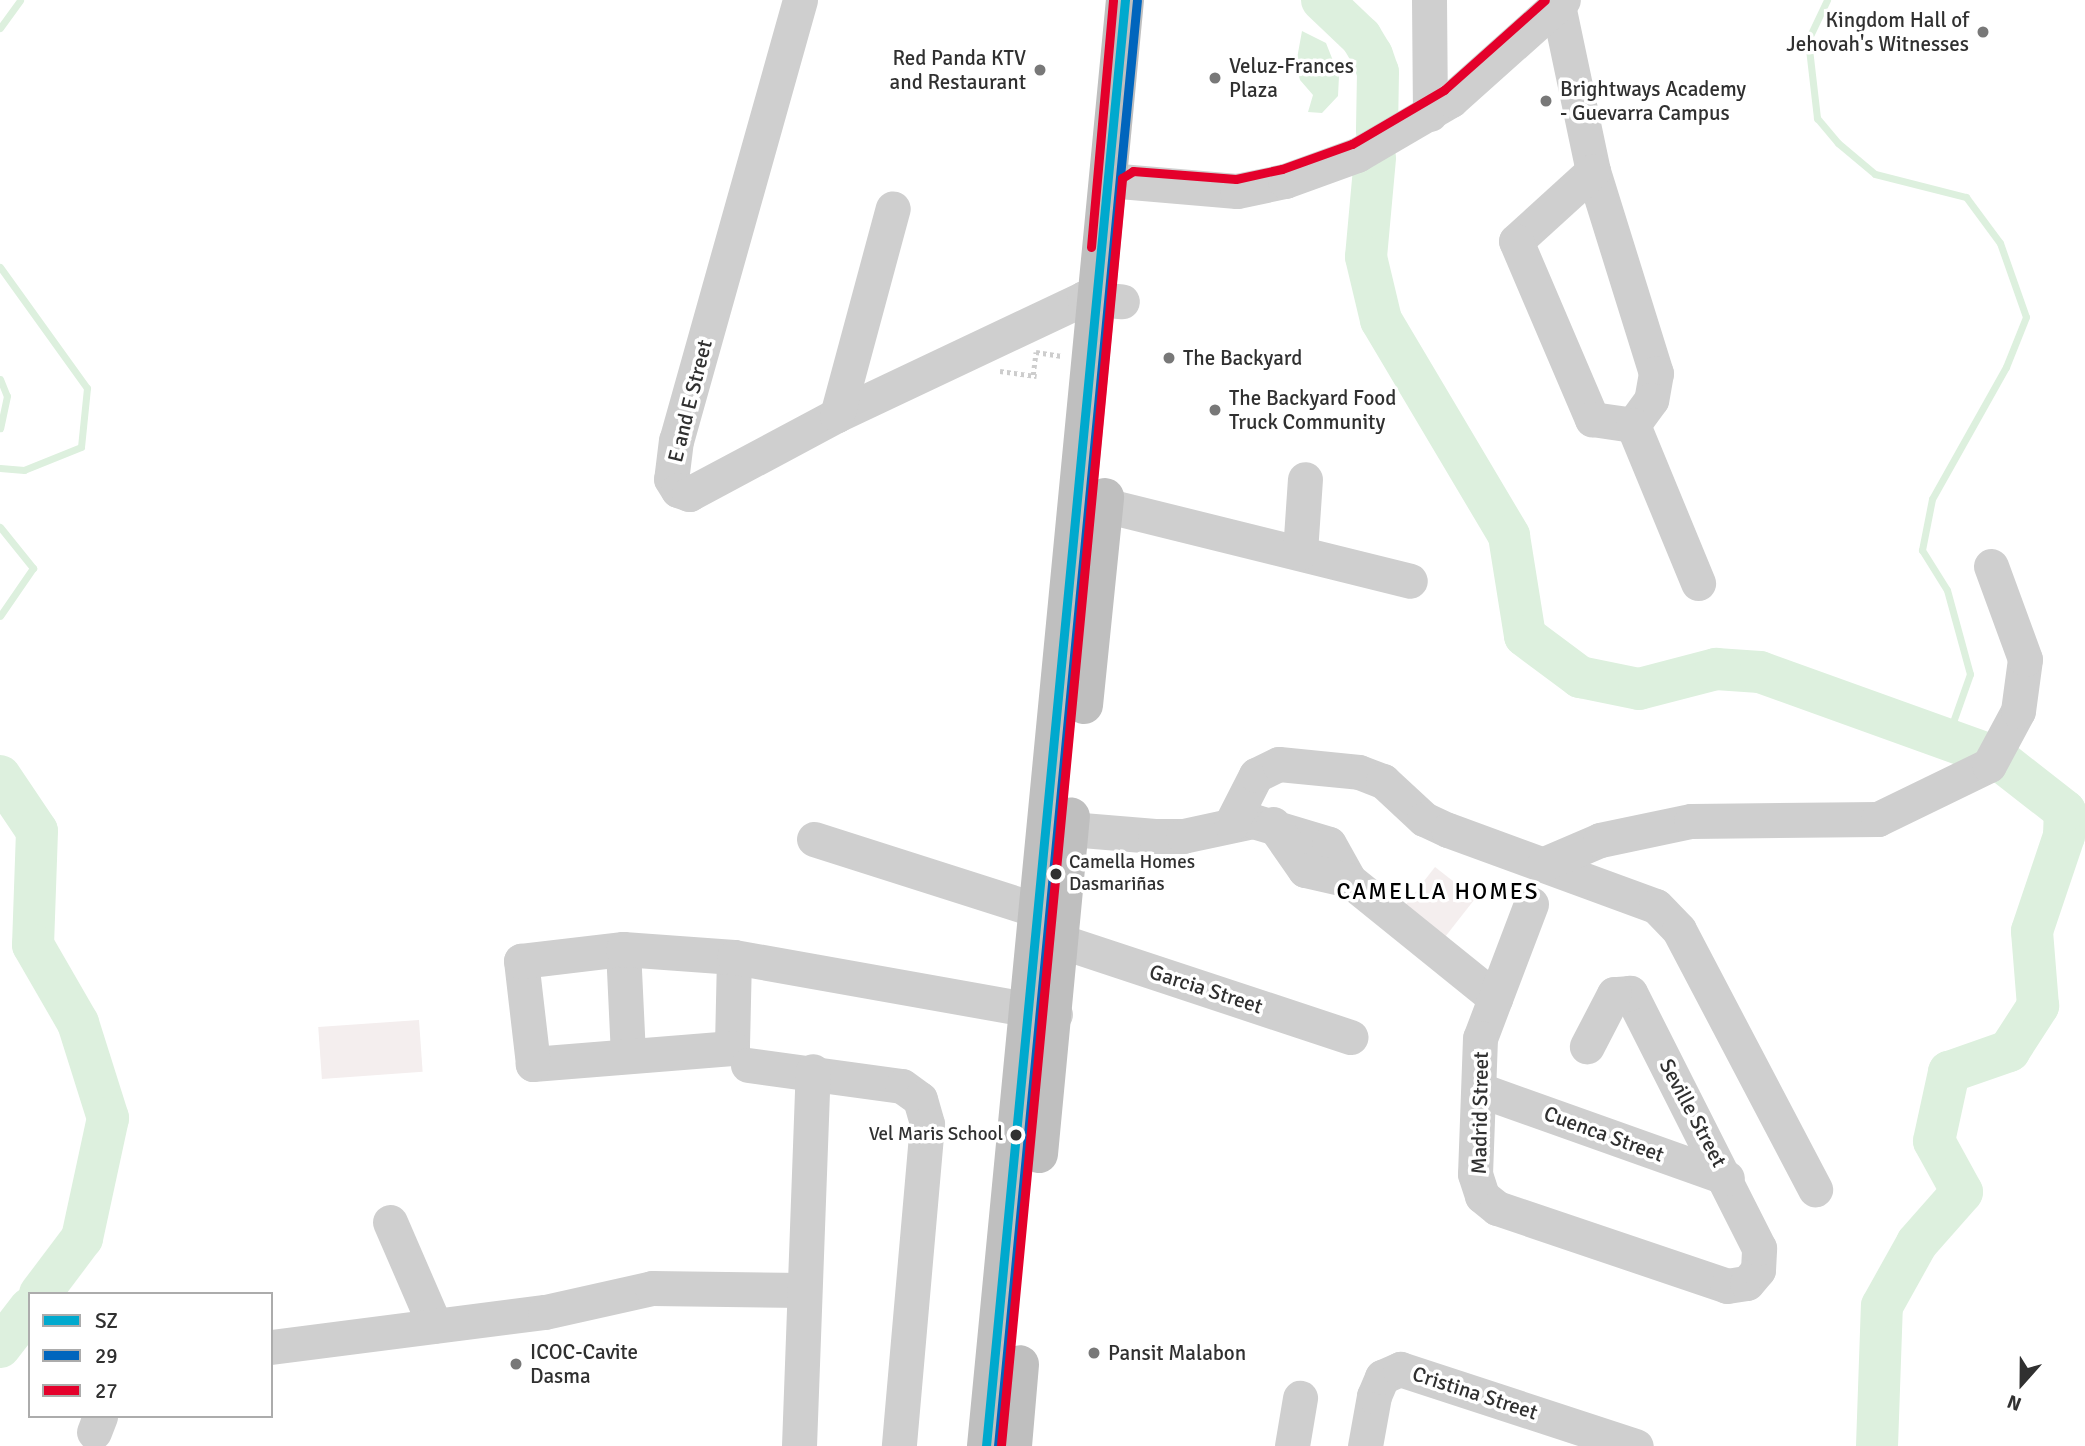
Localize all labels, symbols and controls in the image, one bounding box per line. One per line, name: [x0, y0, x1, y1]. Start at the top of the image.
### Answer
place label: Kingdom Hall of Jehovah's Witnesses: [1786, 7, 1969, 57]
marker: Kingdom Hall of Jehovah's Witnesses: [1975, 24, 1991, 40]
place label: Red Panda KTV and Restaurant: [890, 45, 1026, 95]
place label: Veluz-Frances Plaza: [1229, 53, 1354, 103]
marker: Red Panda KTV and Restaurant: [1032, 62, 1048, 78]
marker: Veluz-Frances Plaza: [1207, 70, 1223, 86]
place label: Brightways Academy - Guevarra Campus: [1560, 76, 1746, 126]
marker: Brightways Academy - Guevarra Campus: [1538, 93, 1554, 109]
street label: E and E Street: [663, 337, 717, 465]
place label: The Backyard: [1183, 345, 1302, 371]
marker: The Backyard: [1161, 350, 1177, 366]
place label: The Backyard Food Truck Community: [1229, 385, 1396, 435]
marker: The Backyard Food Truck Community: [1207, 402, 1223, 418]
place label: Camella Homes Dasmariñas: [1069, 852, 1195, 896]
marker: Camella Homes Dasmariñas: [1049, 867, 1063, 881]
district label: CAMELLA HOMES: [1338, 878, 1538, 906]
street label: Garcia Street: [1146, 959, 1266, 1019]
street label: Madrid Street: [1466, 1051, 1494, 1175]
street label: Seville Street: [1654, 1055, 1732, 1171]
street label: Cuenca Street: [1541, 1101, 1667, 1167]
place label: Vel Maris School: [869, 1124, 1003, 1146]
marker: Vel Maris School: [1009, 1128, 1023, 1142]
legend: [28, 1292, 273, 1418]
text: SZ: [95, 1308, 118, 1334]
place label: ICOC-Cavite Dasma: [530, 1339, 638, 1389]
place label: Pansit Malabon: [1108, 1340, 1246, 1366]
text: 29: [95, 1343, 118, 1369]
marker: Pansit Malabon: [1086, 1345, 1102, 1361]
north arrow: [1987, 1348, 2057, 1418]
marker: ICOC-Cavite Dasma: [508, 1356, 524, 1372]
street label: Cristina Street: [1409, 1361, 1541, 1425]
text: 27: [95, 1378, 118, 1404]
text: N: [2004, 1389, 2025, 1416]

